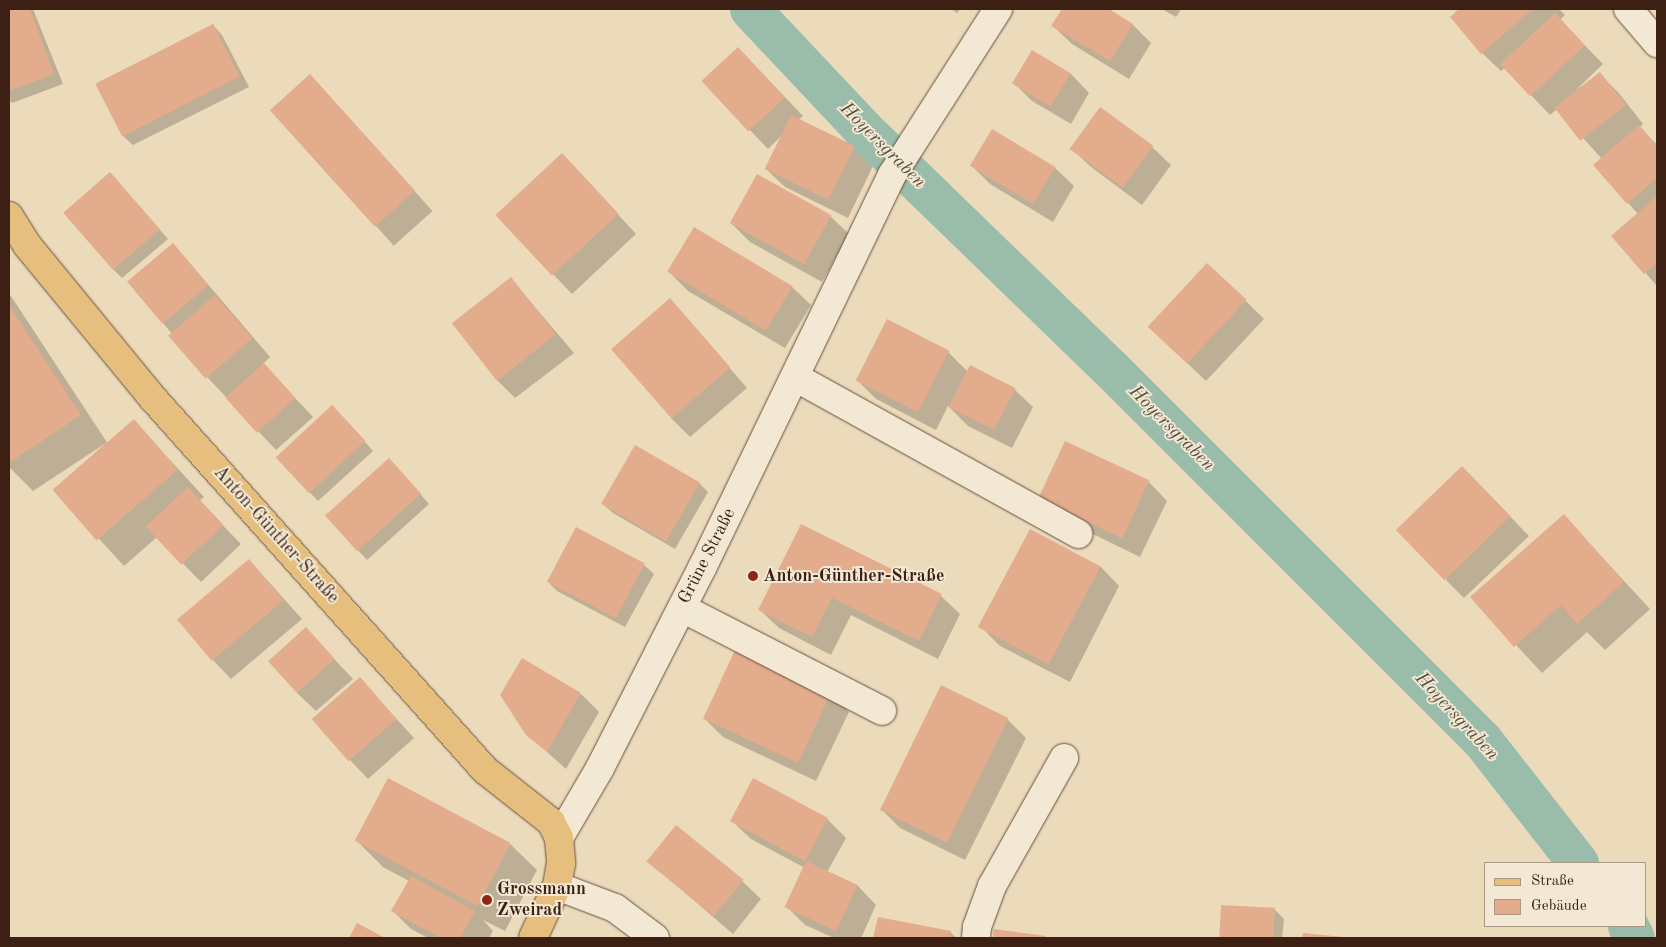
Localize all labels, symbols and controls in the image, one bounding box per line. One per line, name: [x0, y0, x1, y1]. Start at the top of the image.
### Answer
water label: Hoyersgraben: [834, 98, 930, 194]
water label: Hoyersgraben: [1123, 381, 1219, 477]
street label: Anton-Günther-Straße: [209, 462, 343, 608]
street label: Grüne Straße: [674, 505, 740, 607]
place label: Anton-Günther-Straße: [763, 565, 945, 587]
marker: Anton-Günther-Straße: [747, 570, 759, 582]
water label: Hoyersgraben: [1409, 668, 1503, 766]
legend: [1484, 862, 1646, 927]
text: Straße: [1531, 874, 1574, 889]
place label: Grossmann Zweirad: [497, 879, 586, 922]
marker: Grossmann Zweirad: [481, 894, 493, 906]
text: Gebäude: [1531, 899, 1587, 914]

